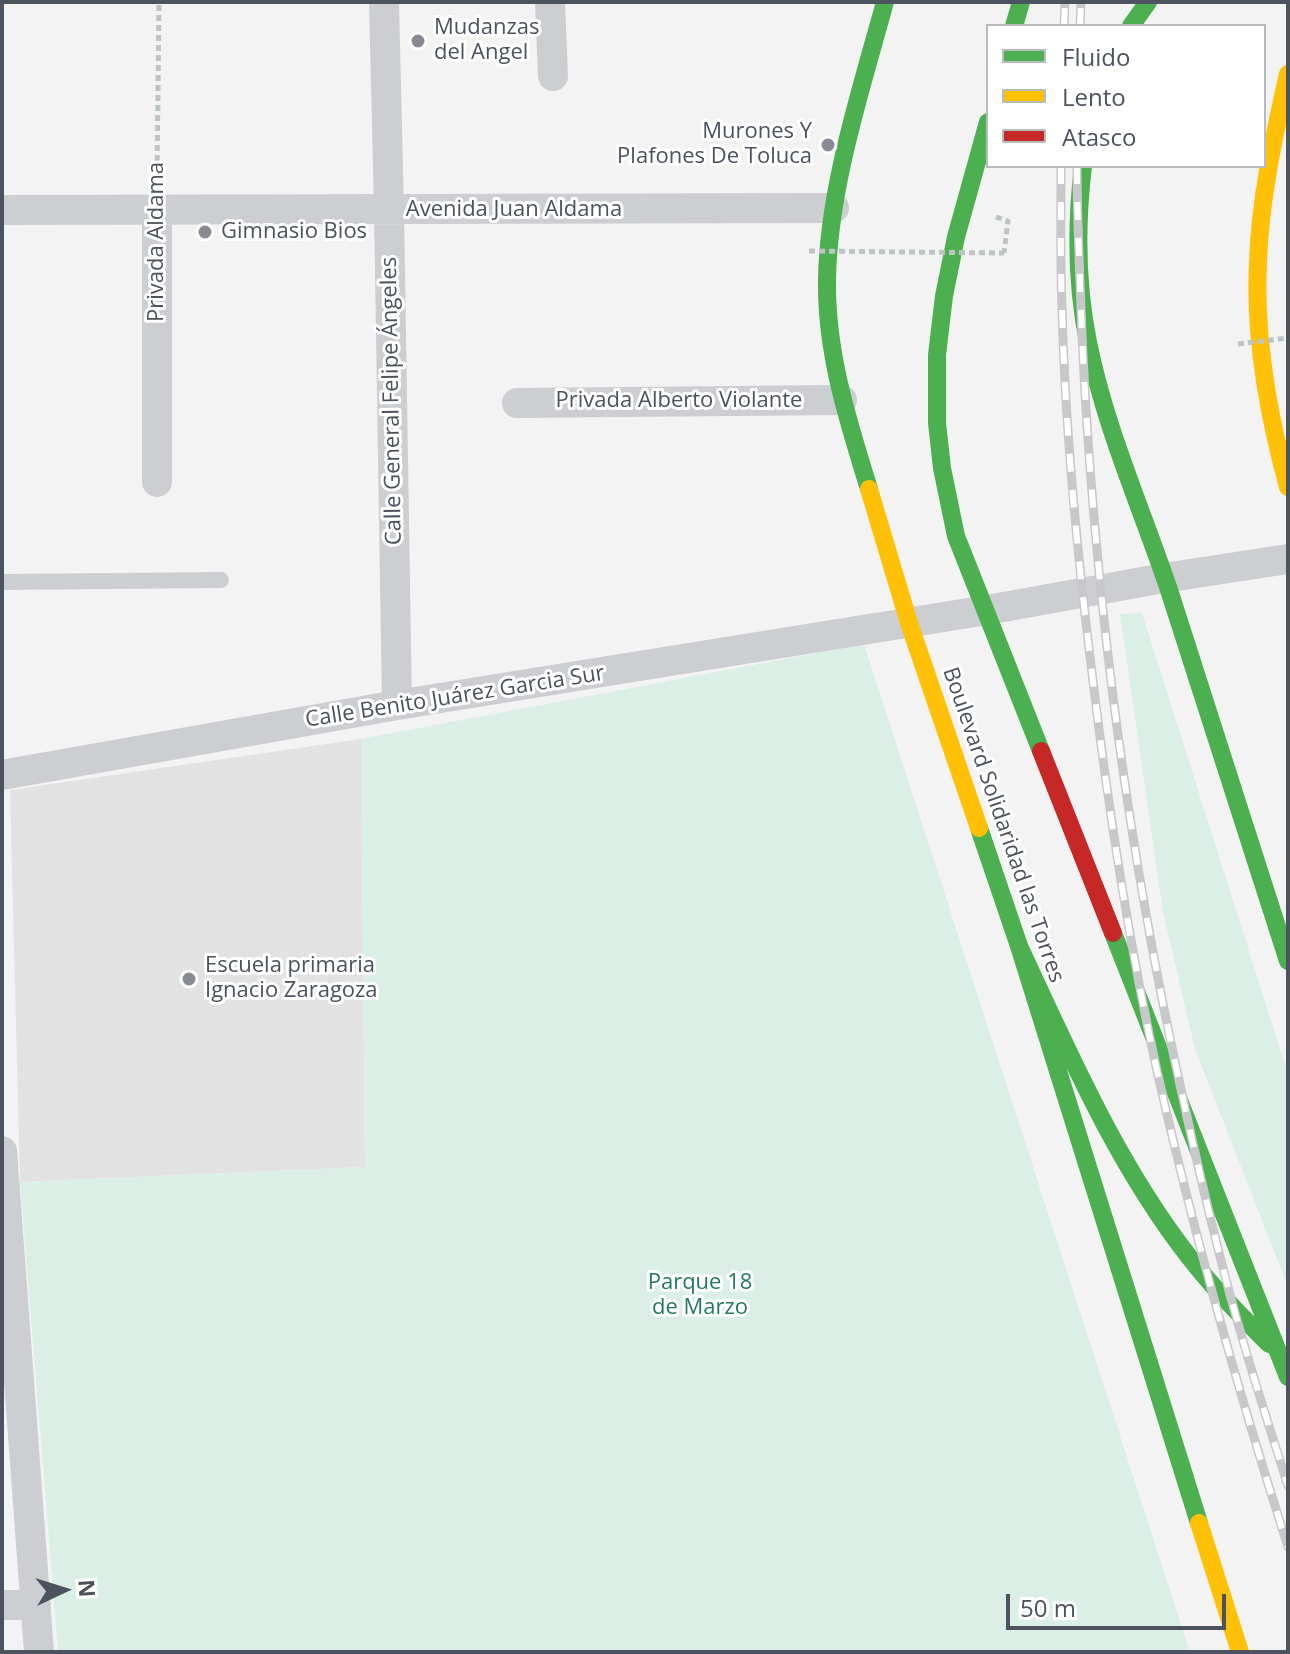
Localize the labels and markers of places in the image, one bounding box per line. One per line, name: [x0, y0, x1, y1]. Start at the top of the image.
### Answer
place label: Mudanzas del Angel: [434, 15, 539, 66]
marker: Mudanzas del Angel: [409, 32, 427, 50]
place label: Murones Y Plafones De Toluca: [617, 119, 812, 170]
marker: Murones Y Plafones De Toluca: [819, 136, 837, 154]
place label: Gimnasio Bios: [221, 219, 367, 245]
marker: Gimnasio Bios: [196, 223, 214, 241]
place label: Escuela primaria Ignacio Zaragoza: [205, 953, 378, 1004]
marker: Escuela primaria Ignacio Zaragoza: [180, 970, 198, 988]

